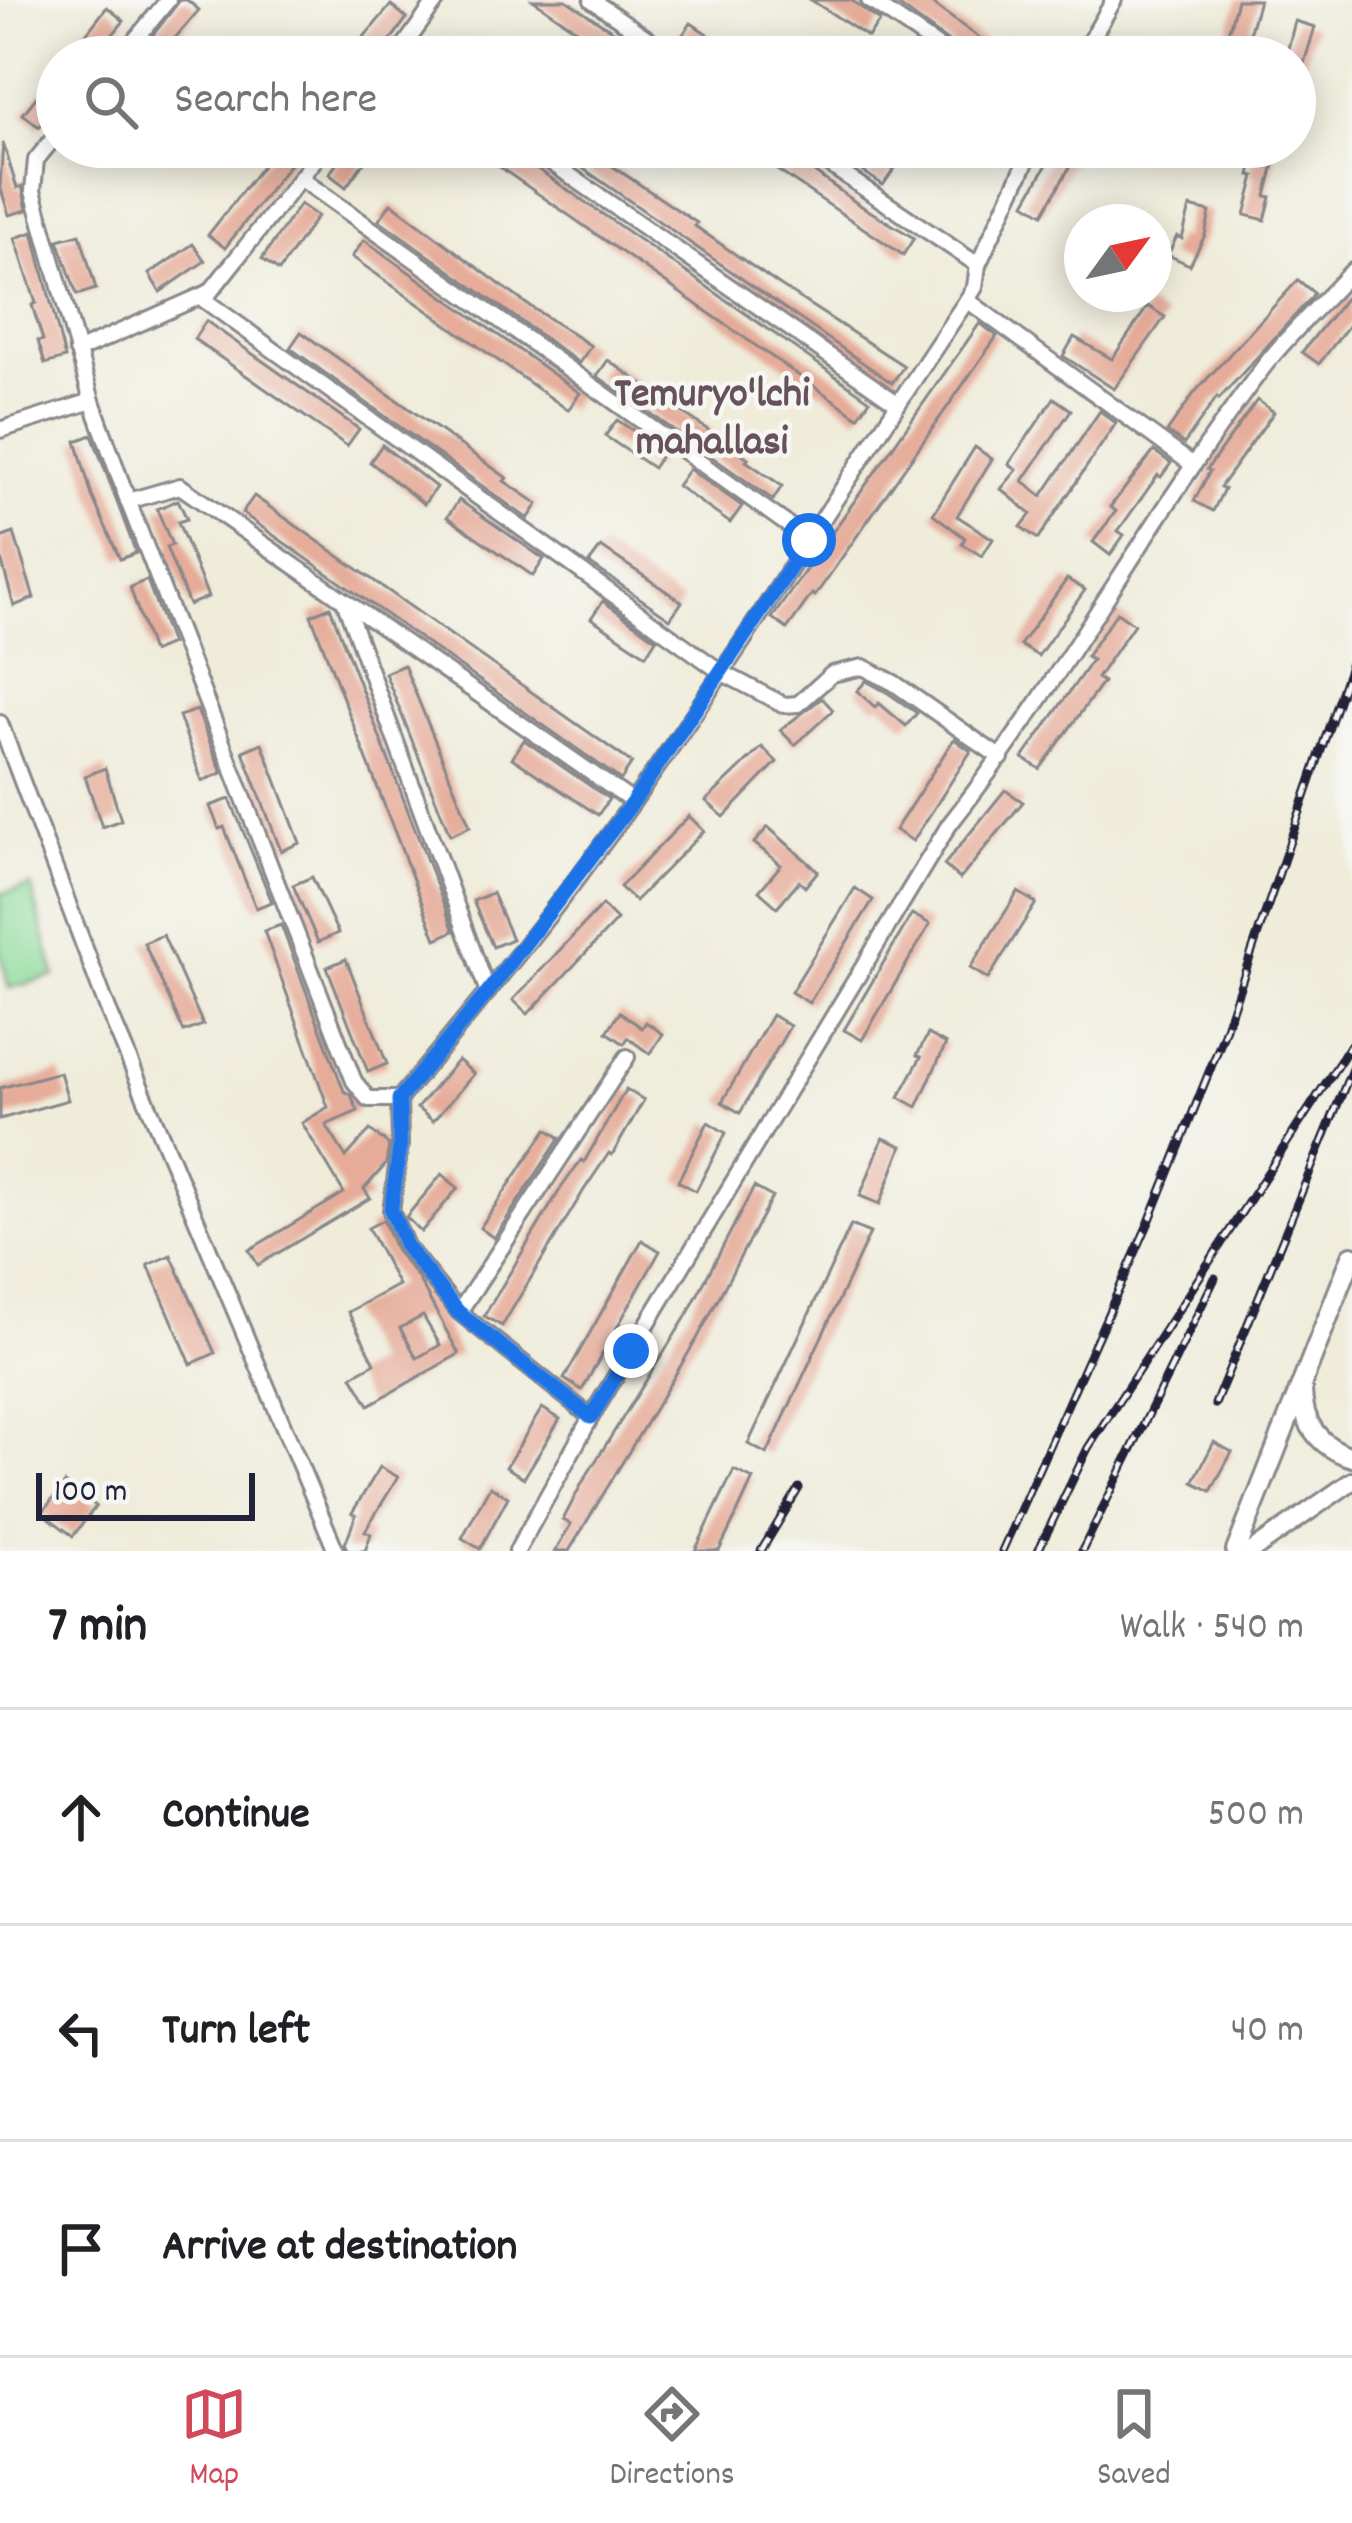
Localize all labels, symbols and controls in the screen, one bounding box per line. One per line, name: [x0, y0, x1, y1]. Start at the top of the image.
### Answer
search box: [36, 36, 1316, 168]
icon: search: [78, 69, 144, 135]
text: Search here: [174, 70, 377, 134]
north arrow: [1064, 204, 1172, 312]
district label: Temuryo'lchi mahallasi: [614, 367, 810, 475]
route start: [782, 513, 836, 567]
route end: [604, 1324, 658, 1378]
scale bar: [36, 1467, 255, 1520]
text: 100 m: [54, 1470, 127, 1517]
text: 7 min: [48, 1593, 147, 1665]
text: Walk · 540 m: [1120, 1602, 1304, 1657]
icon: ahead: [48, 1784, 114, 1850]
text: Continue: [162, 1785, 310, 1849]
text: 500 m: [1208, 1789, 1304, 1844]
icon: left: [48, 2000, 114, 2066]
text: Turn left: [162, 2001, 310, 2065]
text: 40 m: [1231, 2005, 1304, 2060]
icon: arrive: [48, 2216, 114, 2282]
text: Arrive at destination: [162, 2217, 517, 2281]
tab: Map: [181, 2381, 247, 2500]
tab: Directions: [610, 2381, 735, 2500]
tab: Saved: [1097, 2381, 1171, 2500]

